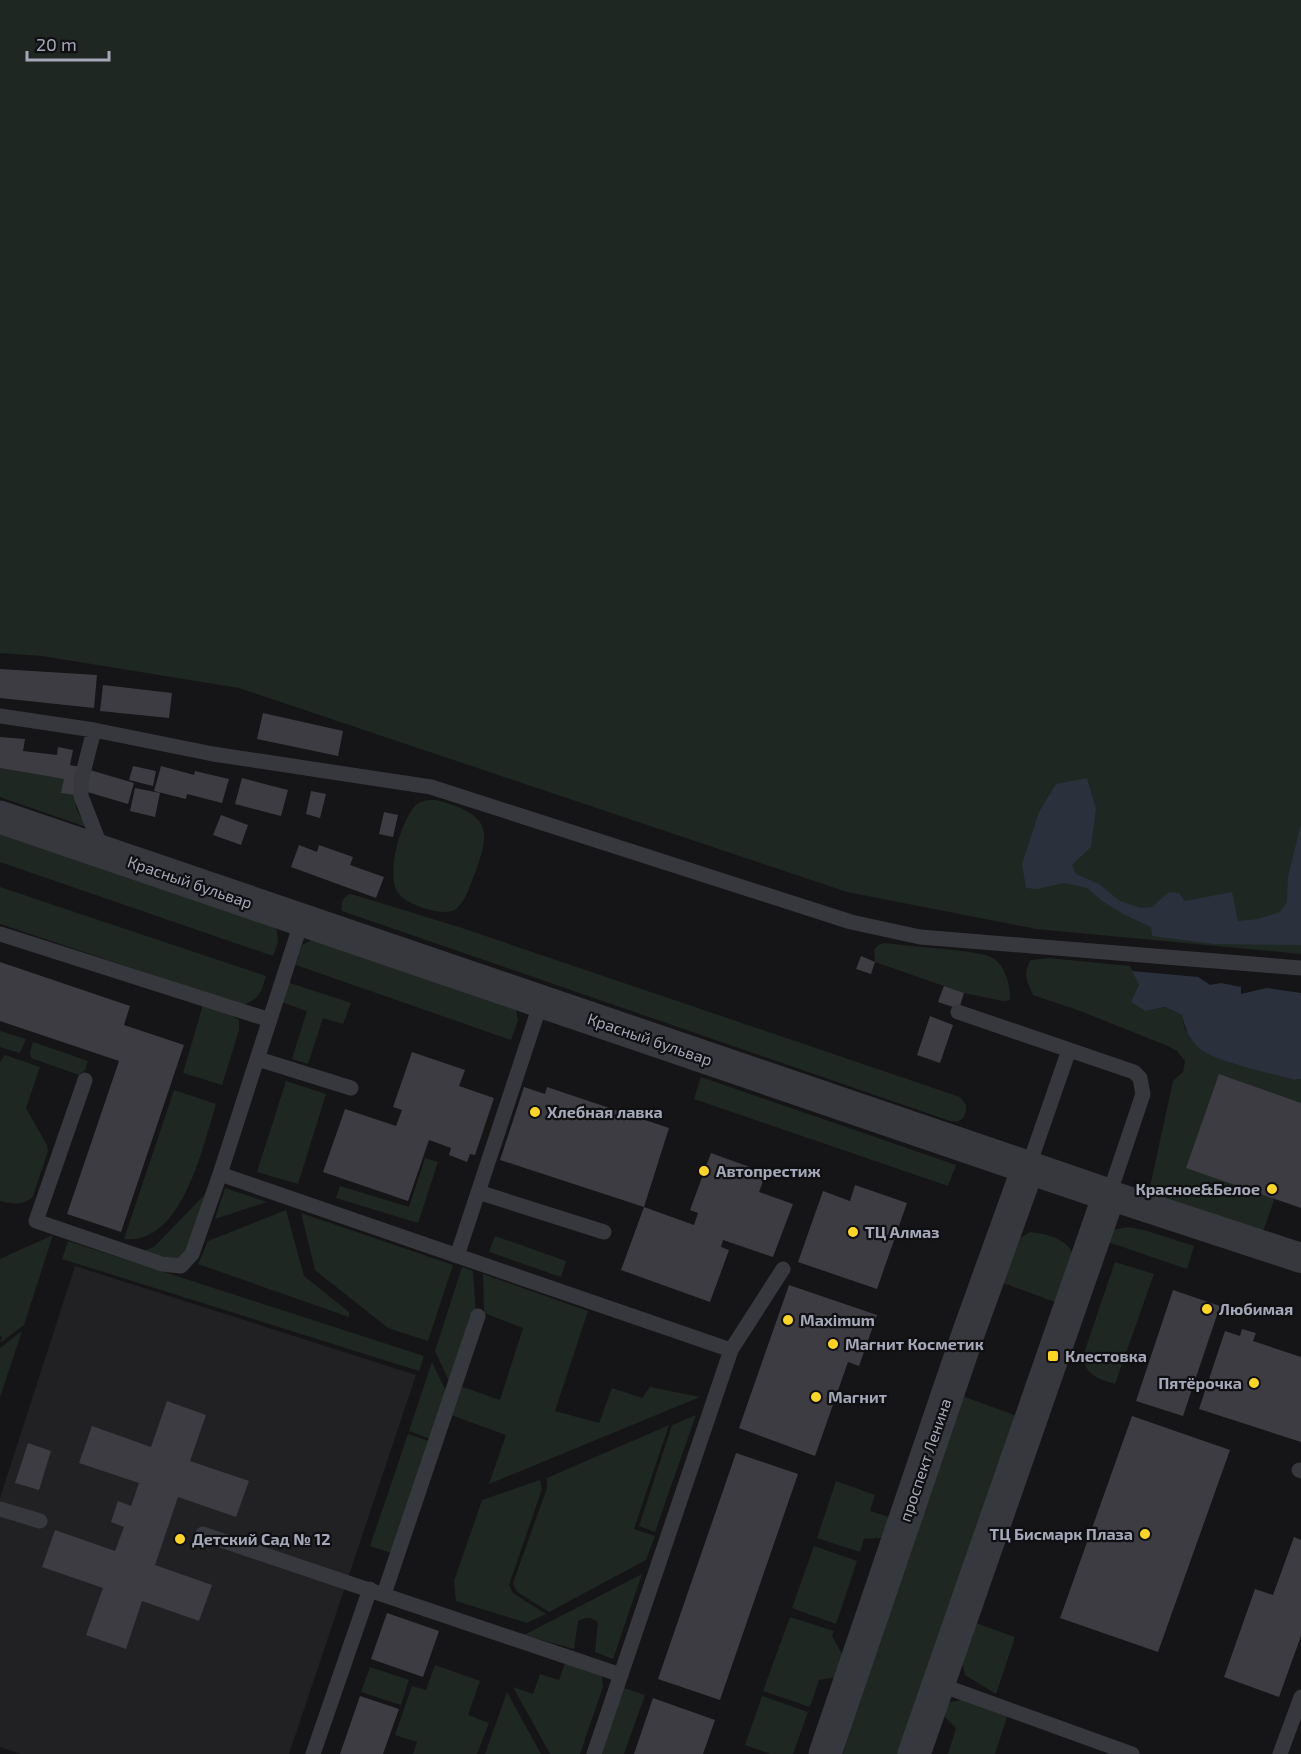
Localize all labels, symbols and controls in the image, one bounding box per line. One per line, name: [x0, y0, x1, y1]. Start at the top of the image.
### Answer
scale bar: [27, 24, 110, 62]
text: 20 m: [36, 33, 77, 55]
street label: Красный бульвар: [125, 851, 255, 913]
street label: Красный бульвар: [585, 1008, 715, 1070]
place label: Хлебная лавка: [547, 1102, 663, 1121]
marker: Хлебная лавка: [528, 1105, 542, 1119]
place label: Автопрестиж: [716, 1161, 821, 1180]
marker: Автопрестиж: [697, 1164, 711, 1178]
place label: Красное&Белое: [1135, 1179, 1260, 1198]
marker: Красное&Белое: [1265, 1182, 1279, 1196]
place label: ТЦ Алмаз: [865, 1222, 939, 1241]
marker: ТЦ Алмаз: [846, 1225, 860, 1239]
place label: Любимая: [1219, 1299, 1293, 1318]
marker: Любимая: [1200, 1302, 1214, 1316]
place label: Maximum: [800, 1310, 875, 1329]
marker: Maximum: [781, 1313, 795, 1327]
place label: Магнит Косметик: [845, 1334, 984, 1353]
marker: Магнит Косметик: [826, 1337, 840, 1351]
place label: Клестовка: [1065, 1346, 1147, 1365]
marker: Клестовка: [1046, 1349, 1060, 1363]
place label: Пятёрочка: [1158, 1373, 1242, 1392]
marker: Пятёрочка: [1247, 1376, 1261, 1390]
place label: Магнит: [828, 1387, 887, 1406]
marker: Магнит: [809, 1390, 823, 1404]
street label: проспект Ленина: [895, 1396, 955, 1524]
place label: ТЦ Бисмарк Плаза: [990, 1524, 1133, 1543]
marker: ТЦ Бисмарк Плаза: [1138, 1527, 1152, 1541]
place label: Детский Сад № 12: [192, 1529, 331, 1548]
marker: Детский Сад № 12: [173, 1532, 187, 1546]

